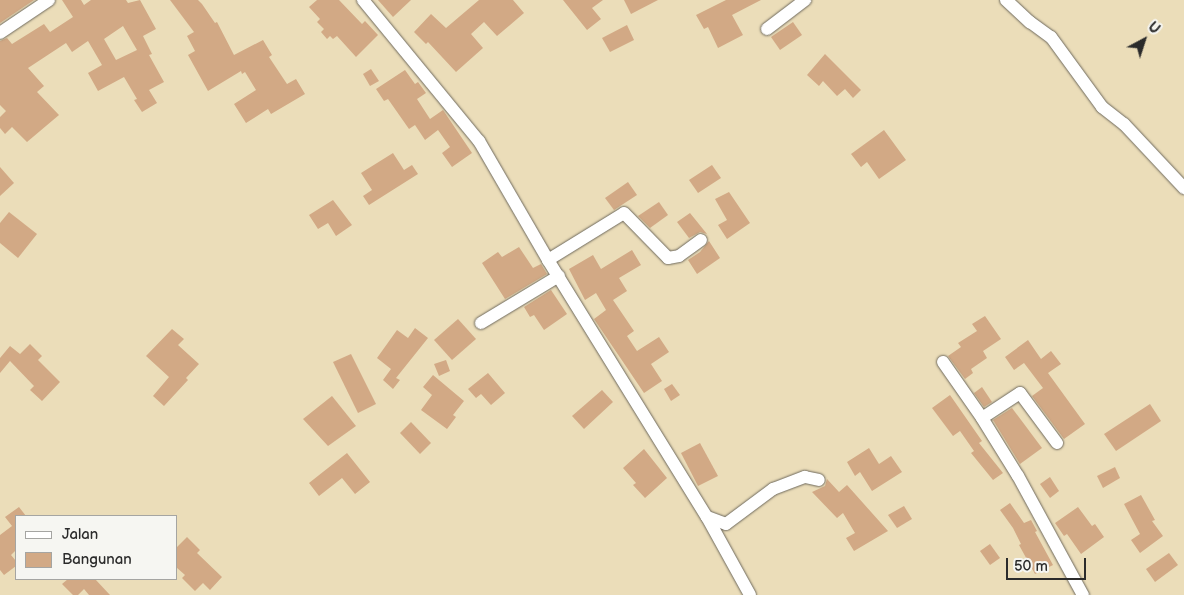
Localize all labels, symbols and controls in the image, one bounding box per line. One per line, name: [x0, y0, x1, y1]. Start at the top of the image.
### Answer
north arrow: [1119, 15, 1169, 65]
text: U: [1145, 18, 1163, 38]
legend: [15, 515, 178, 580]
text: Jalan: [62, 525, 98, 544]
scale bar: [1009, 548, 1089, 580]
text: Bangunan: [62, 550, 132, 569]
text: 50 m: [1014, 557, 1048, 576]

